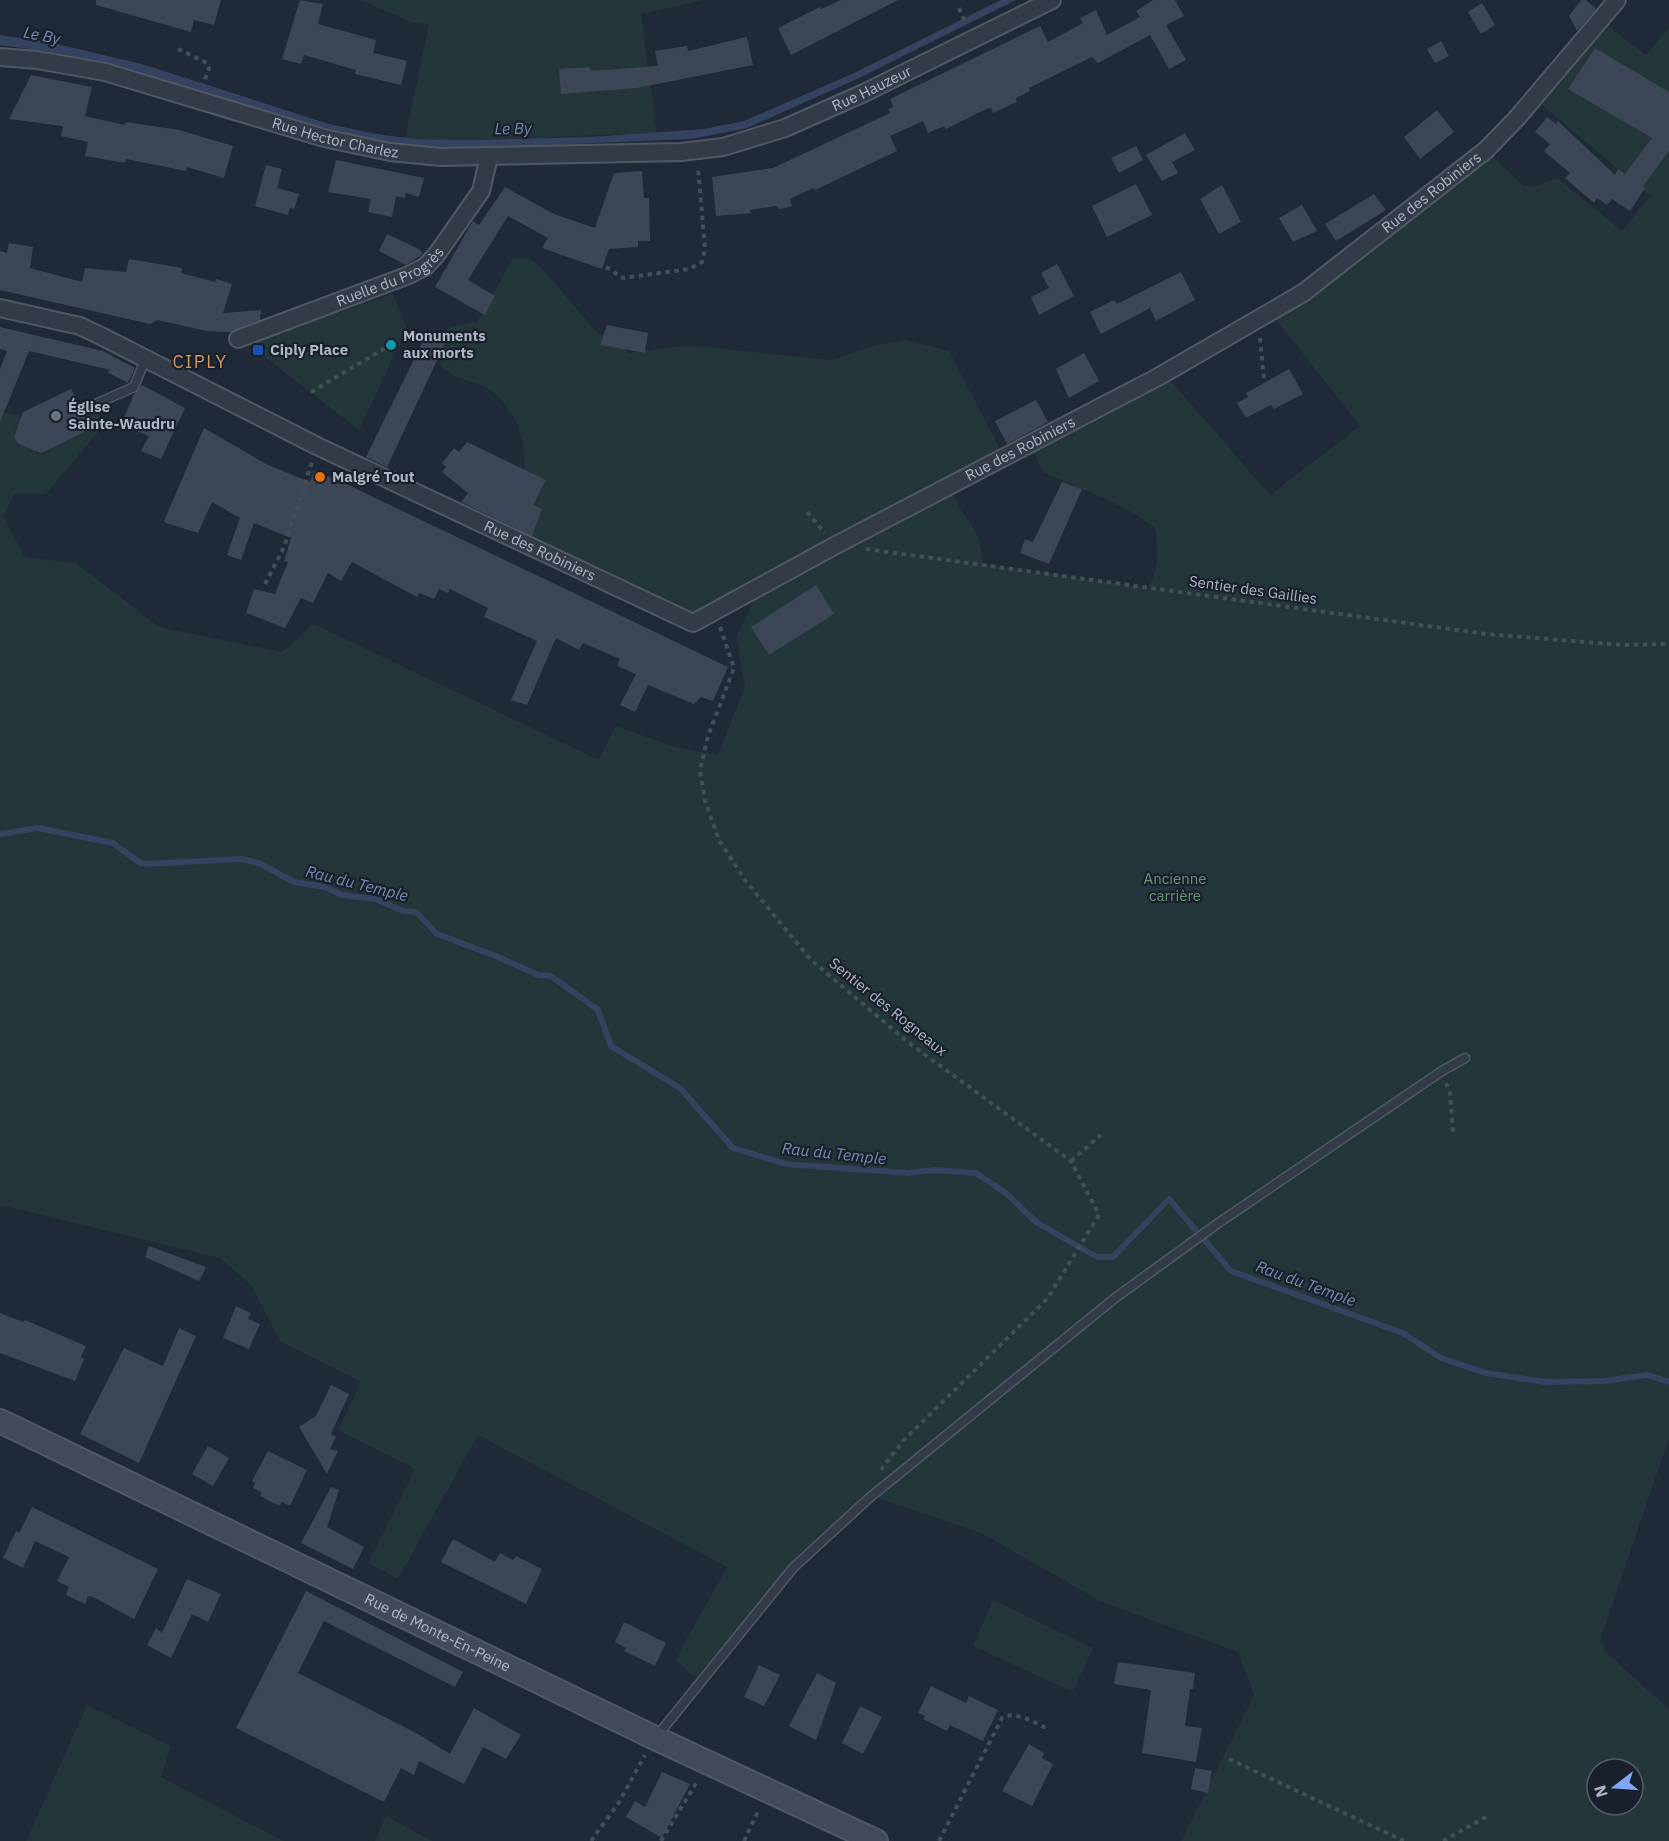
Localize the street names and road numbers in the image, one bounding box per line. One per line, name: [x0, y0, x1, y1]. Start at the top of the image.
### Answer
street label: Rue Hauzeur: [829, 61, 915, 115]
street label: Rue Hector Charlez: [270, 113, 399, 162]
street label: Rue des Robiniers: [1378, 147, 1485, 237]
street label: Ruelle du Progrès: [333, 243, 448, 310]
street label: Rue des Robiniers: [962, 412, 1078, 485]
street label: Rue des Robiniers: [481, 516, 599, 585]
street label: Sentier des Gaillies: [1188, 571, 1318, 608]
street label: Sentier des Rogneaux: [826, 953, 951, 1060]
street label: Rue de Monte-En-Peine: [362, 1589, 514, 1676]

